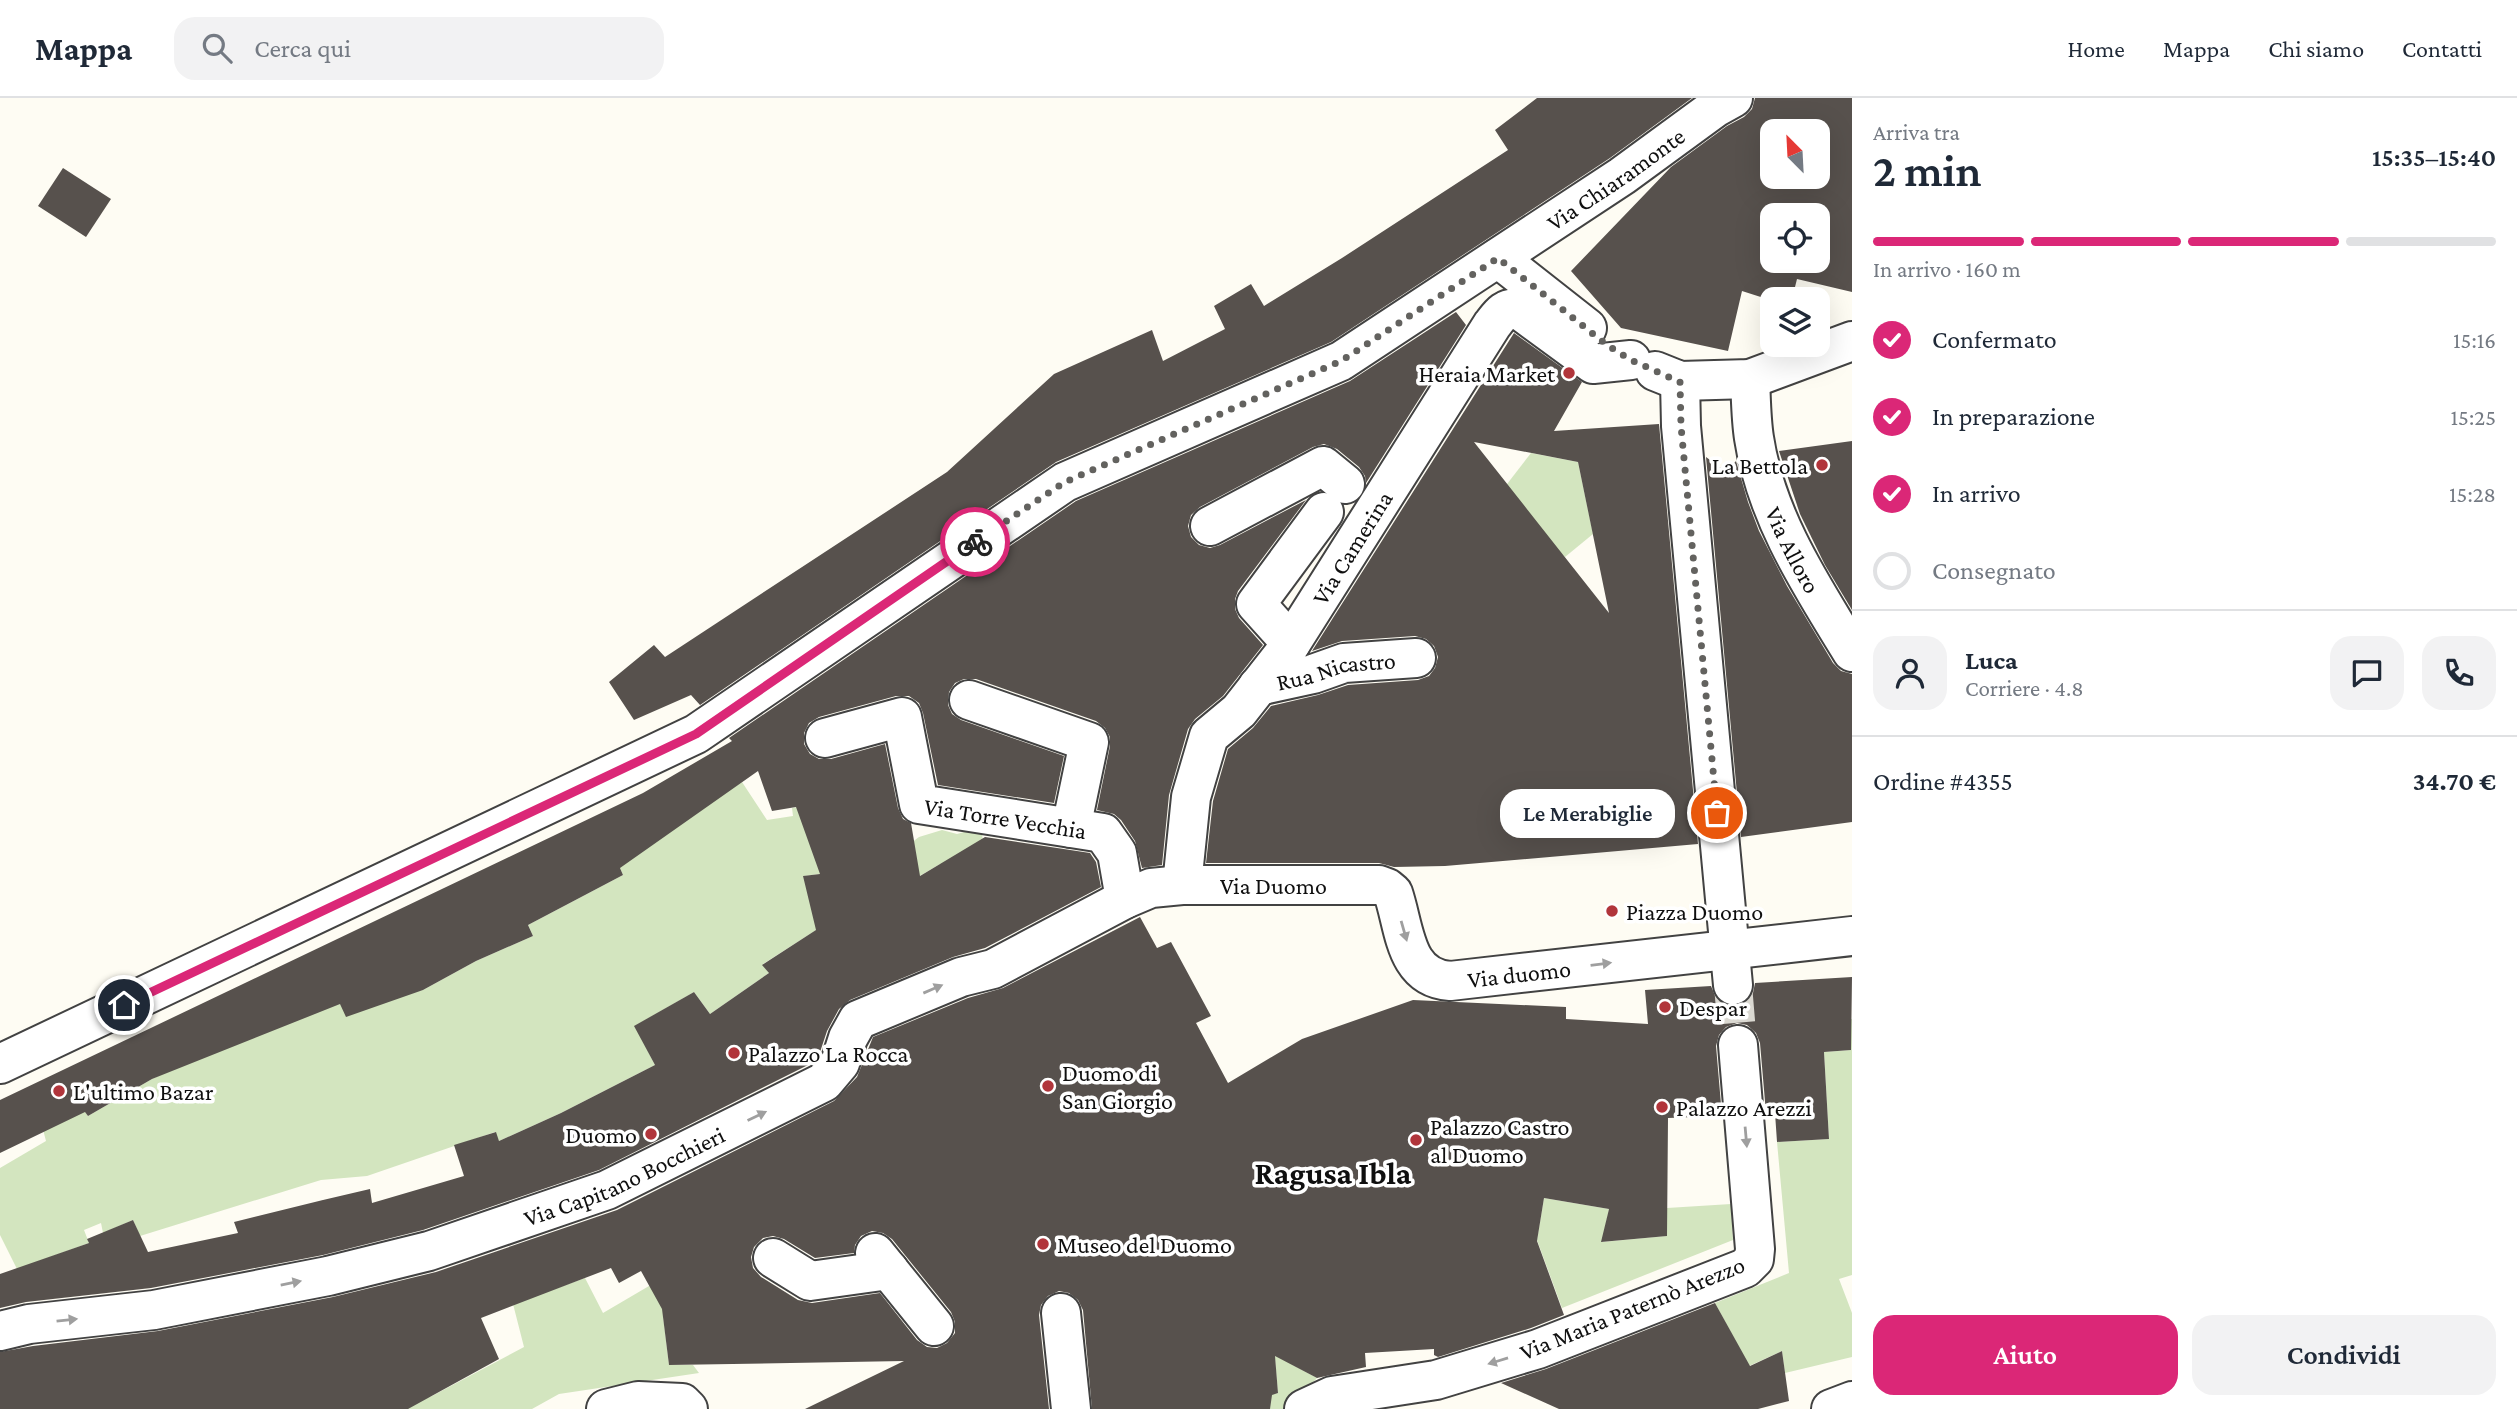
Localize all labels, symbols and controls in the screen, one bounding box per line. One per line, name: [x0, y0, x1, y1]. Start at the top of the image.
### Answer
search box: [174, 17, 664, 80]
icon: search: [198, 29, 236, 67]
text: Mappa: [35, 30, 132, 67]
text: Cerca qui: [254, 34, 351, 63]
text: Home: [2067, 35, 2125, 62]
text: Mappa: [2163, 35, 2230, 62]
text: Chi siamo: [2268, 35, 2364, 62]
text: Contatti: [2402, 35, 2482, 62]
north arrow: [1760, 119, 1830, 189]
map controls: [1760, 119, 1830, 357]
text: Arriva tra: [1873, 119, 1960, 145]
street label: Via Chiaramonte: [1541, 122, 1689, 235]
text: 15:35–15:40: [2372, 143, 2496, 172]
text: 2 min: [1873, 145, 1981, 196]
button: locate: [1760, 203, 1830, 273]
text: In arrivo · 160 m: [1873, 256, 2021, 282]
button: layers: [1760, 287, 1830, 357]
icon: check: [1873, 321, 1911, 359]
text: Confermato: [1932, 325, 2057, 354]
text: 15:16: [2453, 327, 2496, 353]
place label: Heraia Market: [1418, 360, 1556, 387]
marker: Heraia Market: [1561, 365, 1577, 381]
icon: check: [1873, 398, 1911, 436]
text: In preparazione: [1932, 402, 2095, 431]
text: 15:25: [2450, 404, 2496, 430]
place label: La Bettola: [1712, 452, 1808, 479]
marker: La Bettola: [1814, 457, 1830, 473]
icon: check: [1873, 475, 1911, 513]
text: In arrivo: [1932, 479, 2021, 508]
text: 15:28: [2449, 481, 2496, 507]
street label: Via Camerina: [1306, 486, 1397, 609]
street label: Via Alloro: [1761, 502, 1827, 598]
courier: [940, 507, 1010, 577]
icon: bike: [956, 523, 994, 561]
text: Consegnato: [1932, 556, 2056, 585]
button: person: [1873, 636, 1947, 710]
button: chat: [2330, 636, 2404, 710]
button: phone: [2422, 636, 2496, 710]
street label: Rua Nicastro: [1274, 646, 1397, 695]
text: Luca: [1965, 646, 2018, 675]
text: Corriere · 4.8: [1965, 675, 2084, 701]
text: Ordine #4355: [1873, 767, 2013, 796]
text: 34.70 €: [2413, 767, 2496, 796]
pin: [1687, 783, 1747, 843]
callout: Le Merabiglie: [1500, 788, 1675, 838]
street label: Via Torre Vecchia: [922, 792, 1089, 844]
icon: bag: [1698, 794, 1736, 832]
text: Le Merabiglie: [1523, 800, 1652, 826]
street label: Via Duomo: [1220, 872, 1327, 899]
place label: Piazza Duomo: [1626, 898, 1763, 925]
marker: Piazza Duomo: [1604, 903, 1620, 919]
one-way arrow: [1399, 920, 1410, 942]
street label: Via duomo: [1466, 954, 1572, 992]
one-way arrow: [1590, 958, 1612, 969]
pin: [94, 975, 154, 1035]
one-way arrow: [922, 983, 943, 994]
icon: home: [105, 986, 143, 1024]
place label: Despar: [1679, 994, 1748, 1021]
marker: Despar: [1657, 999, 1673, 1015]
place label: Palazzo La Rocca: [748, 1040, 908, 1067]
marker: Palazzo La Rocca: [726, 1045, 742, 1061]
place label: Duomo di San Giorgio: [1062, 1059, 1173, 1114]
place label: L'ultimo Bazar: [73, 1078, 214, 1105]
marker: Duomo di San Giorgio: [1040, 1078, 1056, 1094]
marker: L'ultimo Bazar: [51, 1083, 67, 1099]
place label: Palazzo Arezzi: [1676, 1094, 1812, 1121]
marker: Palazzo Arezzi: [1654, 1099, 1670, 1115]
one-way arrow: [747, 1111, 767, 1122]
place label: Palazzo Castro al Duomo: [1430, 1113, 1569, 1168]
street label: Via Capitano Bocchieri: [520, 1120, 729, 1231]
place label: Duomo: [565, 1121, 637, 1148]
marker: Duomo: [643, 1126, 659, 1142]
one-way arrow: [1741, 1127, 1752, 1149]
marker: Palazzo Castro al Duomo: [1408, 1132, 1424, 1148]
district label: Ragusa Ibla: [1255, 1155, 1412, 1191]
place label: Museo del Duomo: [1057, 1231, 1232, 1258]
marker: Museo del Duomo: [1035, 1236, 1051, 1252]
street label: Via Maria Paternò Arezzo: [1516, 1251, 1748, 1365]
one-way arrow: [280, 1278, 302, 1289]
one-way arrow: [56, 1314, 78, 1325]
button: Aiuto: [1873, 1315, 2178, 1395]
button: Condividi: [2192, 1315, 2496, 1395]
one-way arrow: [1487, 1356, 1508, 1367]

